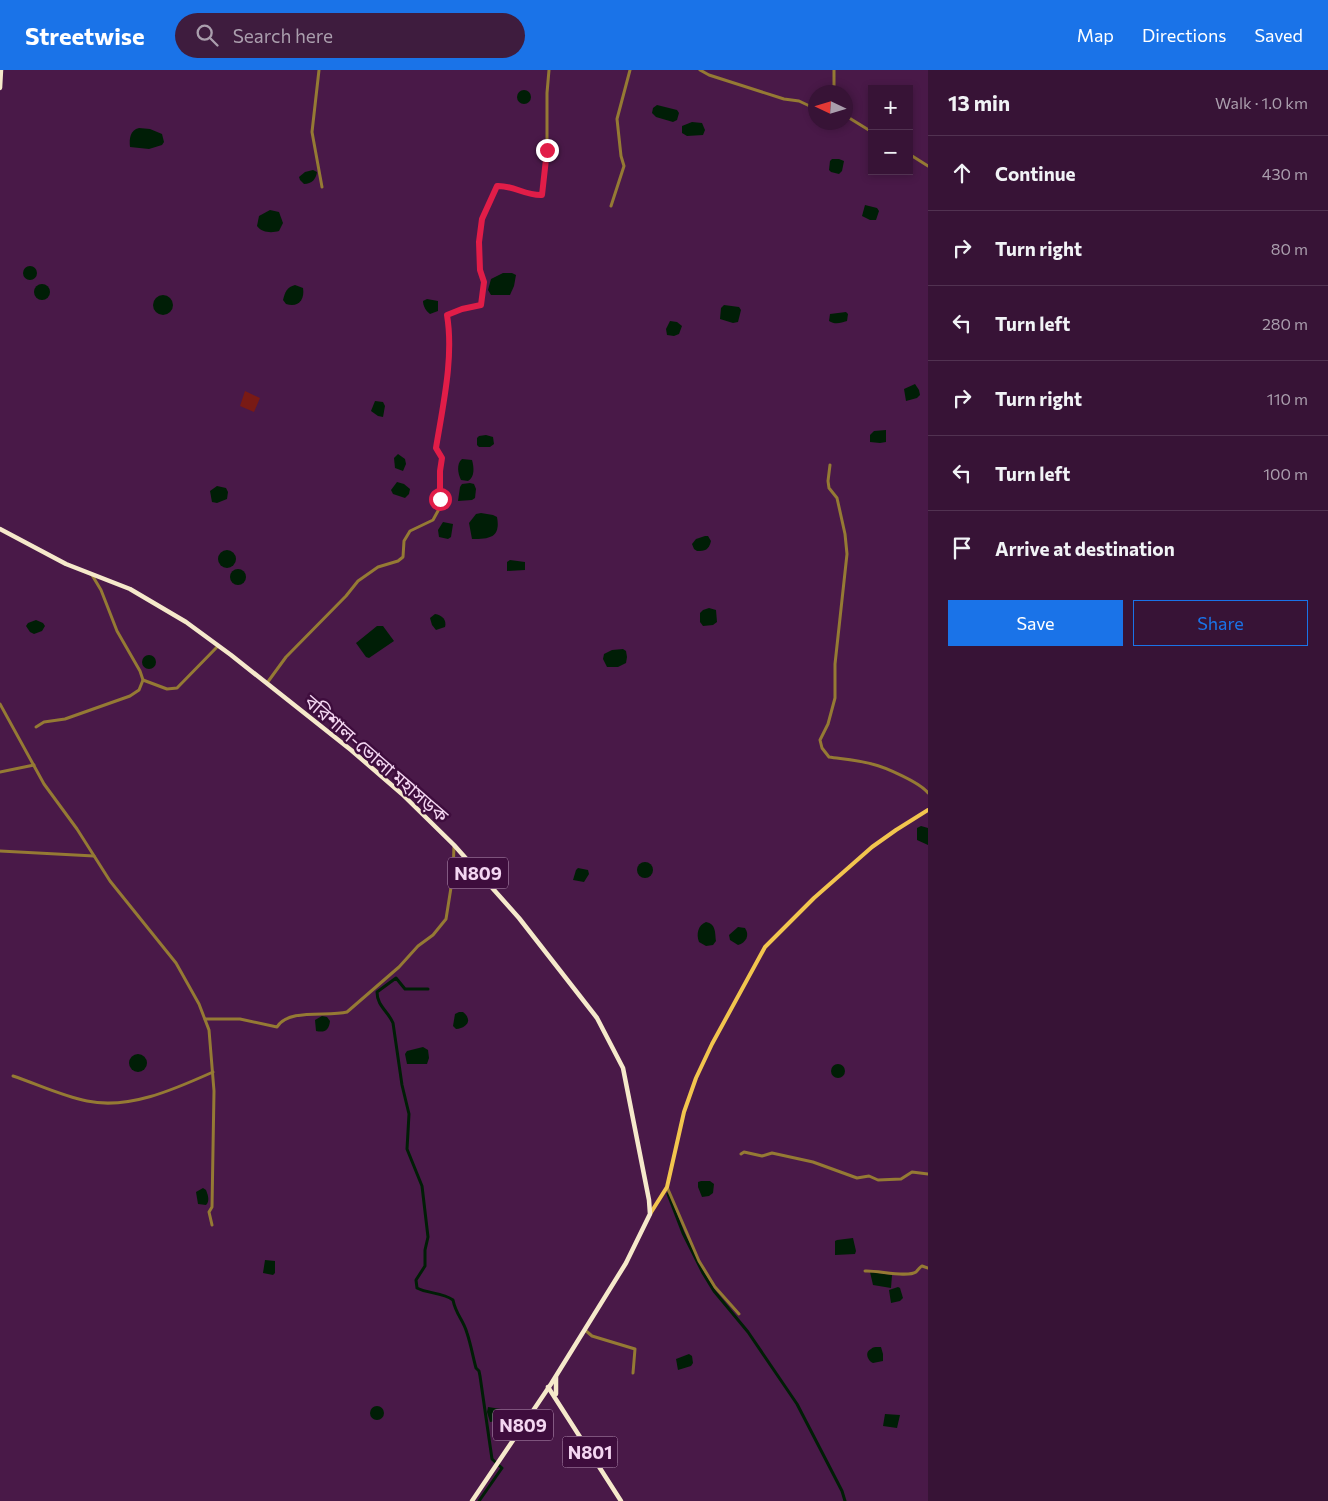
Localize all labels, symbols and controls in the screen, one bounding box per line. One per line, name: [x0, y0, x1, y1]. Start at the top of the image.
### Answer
search box: [175, 13, 525, 58]
text: Streetwise: [25, 21, 145, 50]
icon: search: [193, 21, 221, 49]
text: Search here: [233, 24, 333, 47]
text: Map: [1077, 24, 1114, 46]
text: Directions: [1142, 24, 1226, 46]
text: Saved: [1254, 24, 1303, 46]
north arrow: [808, 85, 853, 130]
map controls: [868, 85, 913, 175]
button: +: [868, 85, 913, 130]
text: 13 min: [948, 90, 1010, 115]
text: Walk · 1.0 km: [1215, 93, 1308, 112]
button: −: [868, 130, 913, 175]
route end: [536, 139, 559, 162]
icon: ahead: [948, 159, 976, 187]
text: Continue: [995, 162, 1075, 185]
text: 430 m: [1262, 164, 1308, 183]
icon: right: [948, 234, 976, 262]
text: Turn right: [995, 237, 1082, 260]
text: 80 m: [1271, 239, 1308, 258]
icon: left: [948, 309, 976, 337]
text: Turn left: [995, 312, 1070, 335]
text: 280 m: [1262, 314, 1308, 333]
icon: right: [948, 384, 976, 412]
text: Turn right: [995, 387, 1082, 410]
text: 110 m: [1267, 389, 1308, 408]
icon: left: [948, 459, 976, 487]
text: Turn left: [995, 462, 1070, 485]
text: 100 m: [1263, 464, 1308, 483]
route start: [429, 488, 452, 511]
icon: arrive: [948, 534, 976, 562]
text: Arrive at destination: [995, 537, 1175, 560]
button: Save: [948, 600, 1123, 646]
button: Share: [1133, 600, 1308, 646]
street label: বরিশাল-ভোলা মহাসড়ক: [300, 689, 454, 827]
road number: N809: [448, 858, 508, 888]
road number: N809: [493, 1410, 553, 1440]
road number: N801: [562, 1436, 618, 1468]

